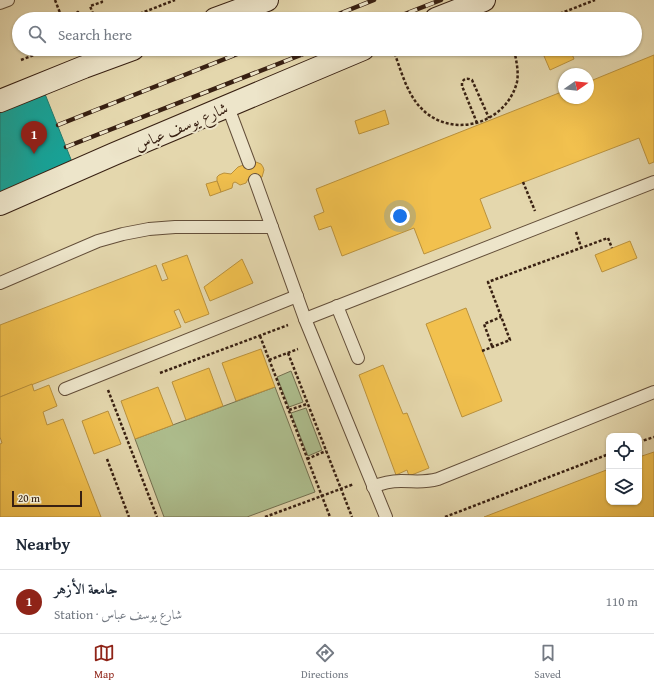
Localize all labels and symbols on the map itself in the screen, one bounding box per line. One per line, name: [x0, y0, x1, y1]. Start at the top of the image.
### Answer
north arrow: [558, 68, 594, 104]
street label: شارع يوسف عباس: [130, 95, 232, 158]
pin: 1: [21, 121, 47, 154]
your location: [390, 206, 410, 226]
scale bar: [12, 489, 82, 508]

